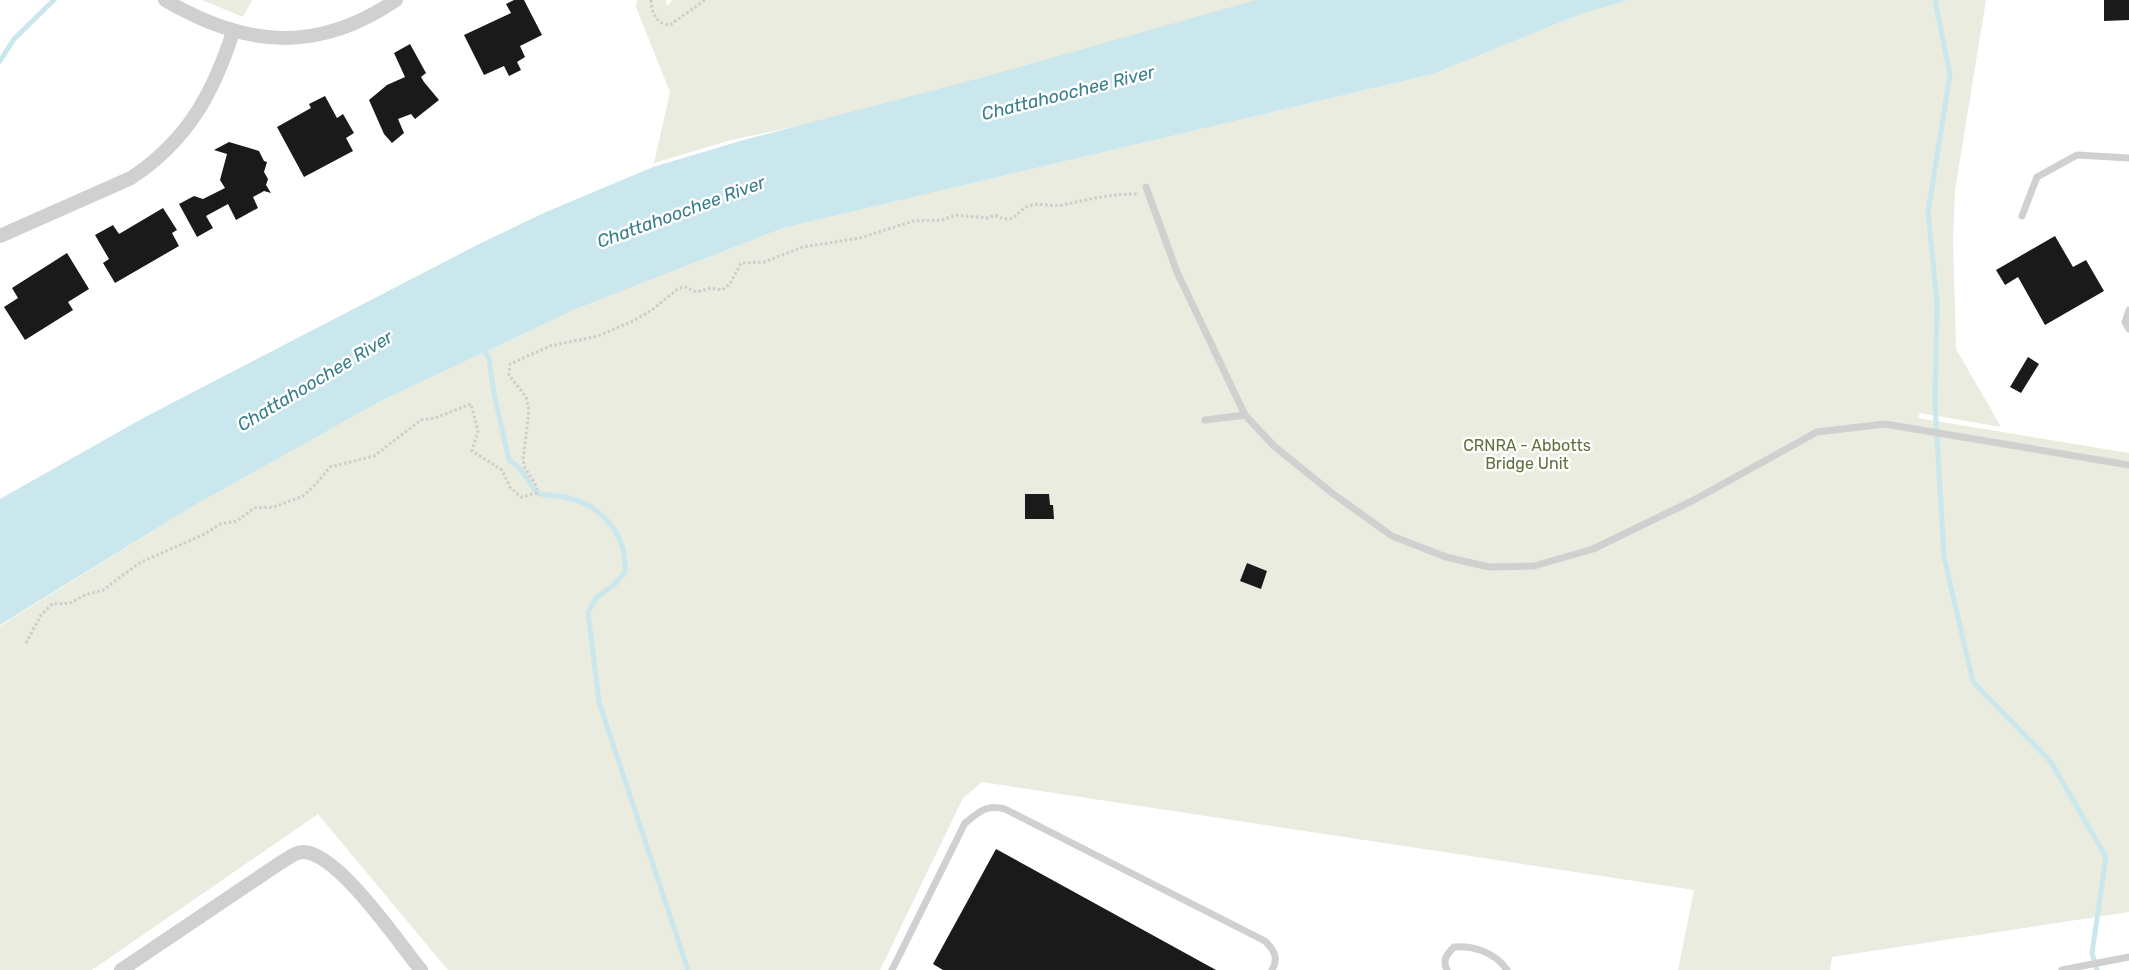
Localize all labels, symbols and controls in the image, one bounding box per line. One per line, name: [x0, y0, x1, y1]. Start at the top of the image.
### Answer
water label: Chattahoochee River: [979, 61, 1158, 125]
water label: Chattahoochee River: [594, 171, 769, 253]
water label: Chattahoochee River: [233, 325, 398, 436]
park label: CRNRA - Abbotts Bridge Unit: [1463, 436, 1591, 473]

